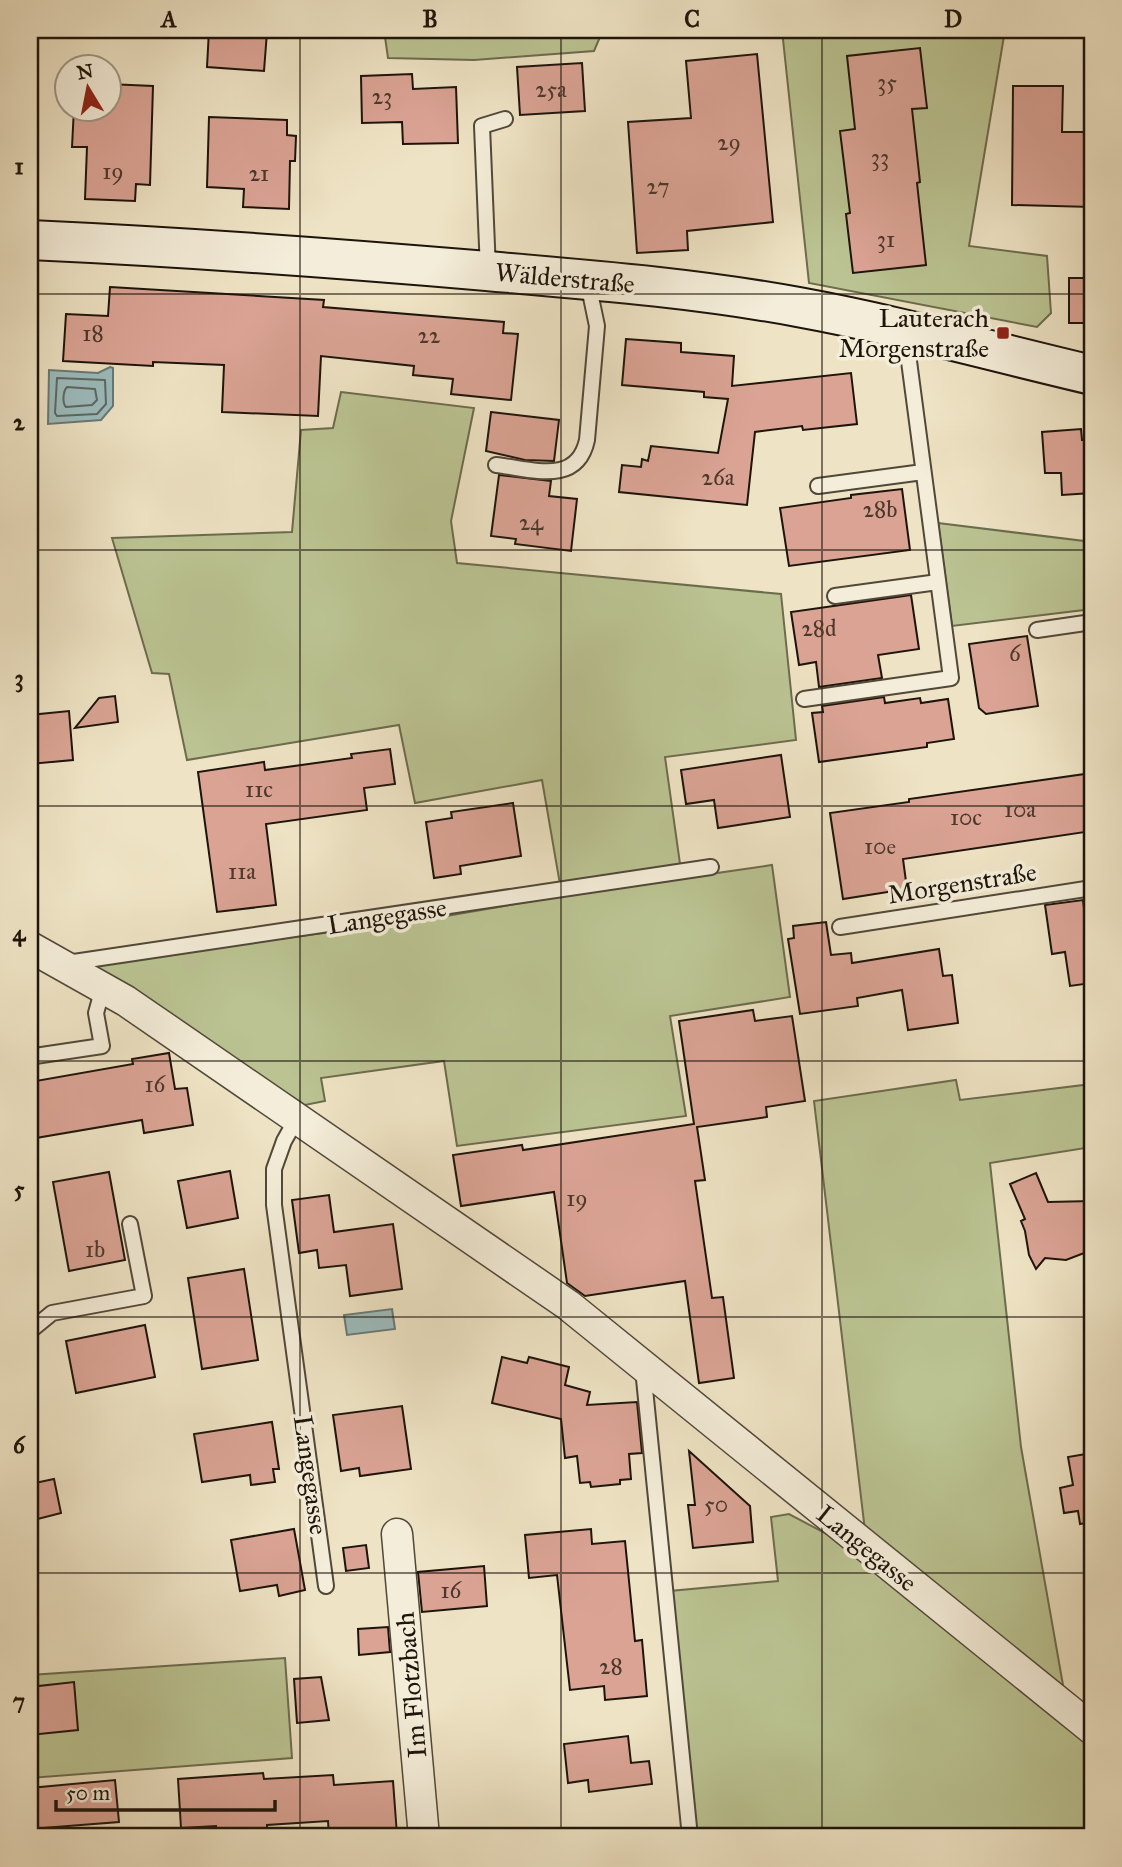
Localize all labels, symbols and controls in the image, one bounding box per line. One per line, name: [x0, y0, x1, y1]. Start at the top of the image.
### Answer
text: A: [159, 5, 177, 33]
text: B: [422, 5, 438, 33]
text: C: [684, 5, 700, 33]
text: D: [944, 5, 962, 33]
north arrow: [52, 52, 122, 122]
text: N: [75, 59, 95, 84]
house number: 35: [877, 68, 897, 96]
house number: 25a: [535, 75, 567, 103]
house number: 23: [372, 82, 392, 110]
house number: 29: [717, 128, 741, 156]
house number: 33: [871, 143, 889, 171]
text: 1: [14, 152, 24, 180]
house number: 19: [102, 157, 124, 185]
house number: 21: [249, 159, 269, 187]
house number: 27: [647, 172, 670, 200]
house number: 31: [877, 225, 895, 253]
street label: Wälderstraße: [494, 256, 636, 300]
place label: Lauterach Morgenstraße: [839, 302, 990, 364]
house number: 18: [82, 319, 104, 347]
house number: 22: [418, 321, 441, 349]
marker: Lauterach Morgenstraße: [995, 325, 1011, 341]
text: 2: [13, 408, 25, 436]
house number: 26a: [702, 463, 735, 491]
house number: 28b: [863, 495, 897, 523]
house number: 24: [519, 508, 544, 536]
house number: 28d: [801, 614, 837, 642]
house number: 6: [1009, 639, 1022, 667]
text: 3: [14, 664, 24, 693]
house number: 11c: [245, 775, 273, 803]
house number: 10a: [1004, 795, 1036, 823]
house number: 10c: [950, 803, 982, 831]
house number: 10e: [864, 832, 896, 860]
street label: Morgenstraße: [885, 855, 1039, 911]
house number: 11a: [228, 857, 256, 885]
street label: Langegasse: [325, 891, 449, 941]
text: 4: [13, 919, 27, 947]
house number: 16: [145, 1070, 167, 1098]
text: 5: [14, 1175, 25, 1203]
house number: 19: [566, 1184, 588, 1212]
house number: 1b: [85, 1235, 105, 1263]
street label: Langegasse: [287, 1413, 335, 1537]
text: 6: [13, 1431, 26, 1459]
house number: 50: [704, 1490, 728, 1518]
street label: Langegasse: [810, 1498, 924, 1598]
house number: 16: [441, 1576, 463, 1604]
street label: Im Flotzbach: [389, 1610, 433, 1759]
house number: 28: [599, 1652, 623, 1680]
text: 7: [13, 1687, 25, 1715]
scale bar: [56, 1769, 275, 1813]
text: 50 m: [66, 1780, 111, 1806]

